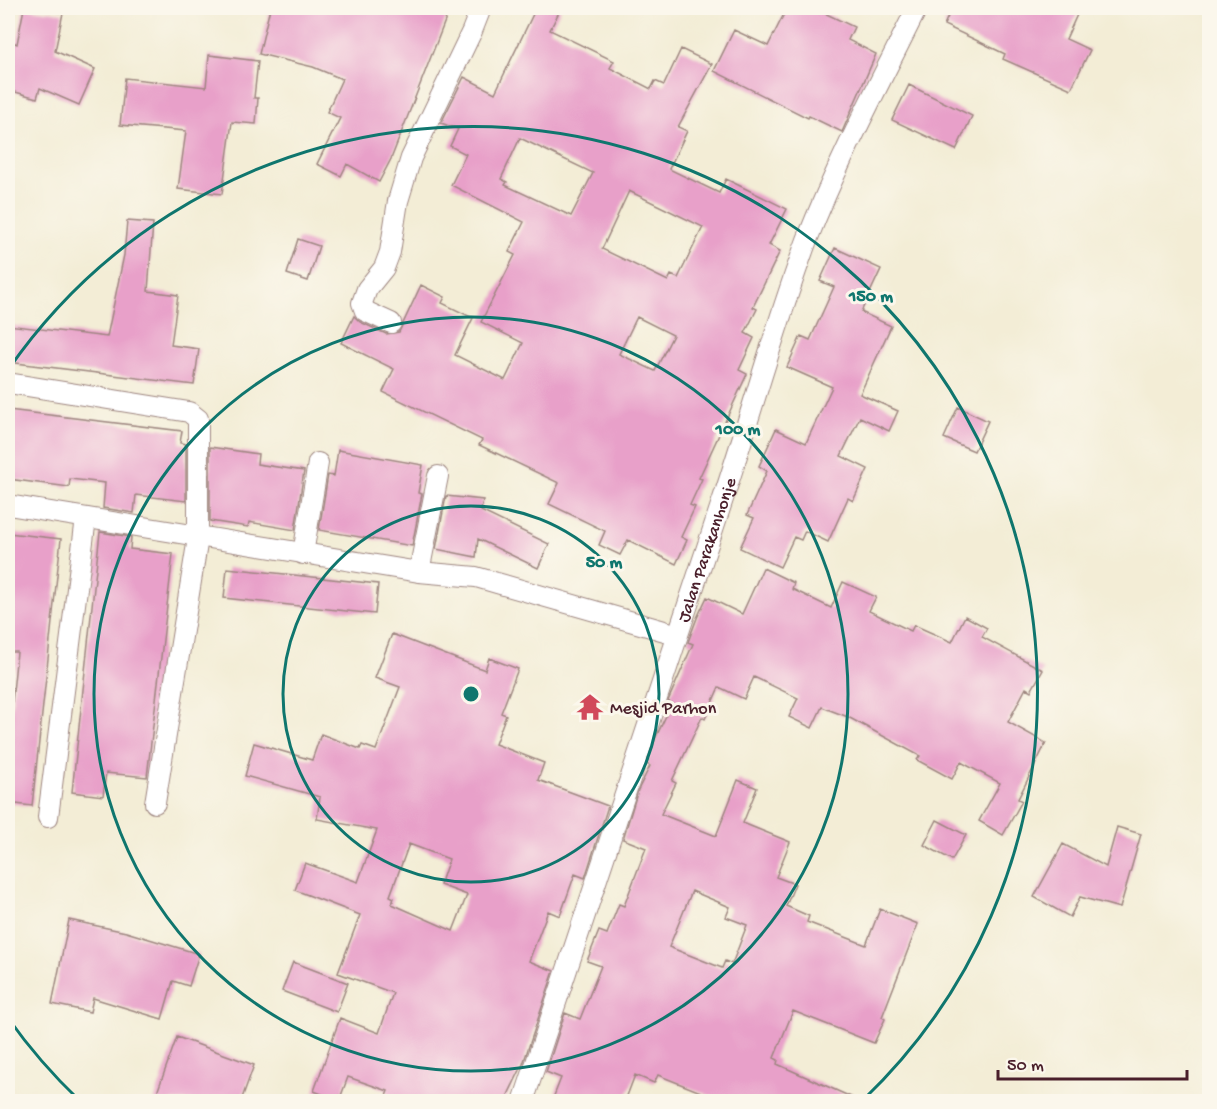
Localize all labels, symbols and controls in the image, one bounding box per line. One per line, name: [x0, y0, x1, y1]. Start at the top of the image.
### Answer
text: 150 m: [848, 287, 893, 308]
text: 100 m: [715, 420, 761, 441]
street label: Jalan Parakanhonje: [674, 475, 743, 625]
text: 50 m: [586, 553, 623, 574]
centre of rings: [461, 684, 481, 704]
temple icon: Mesjid Parhon: [575, 692, 605, 722]
place label: Mesjid Parhon: [610, 699, 717, 720]
scale bar: [998, 1043, 1187, 1081]
text: 50 m: [1007, 1056, 1044, 1077]

